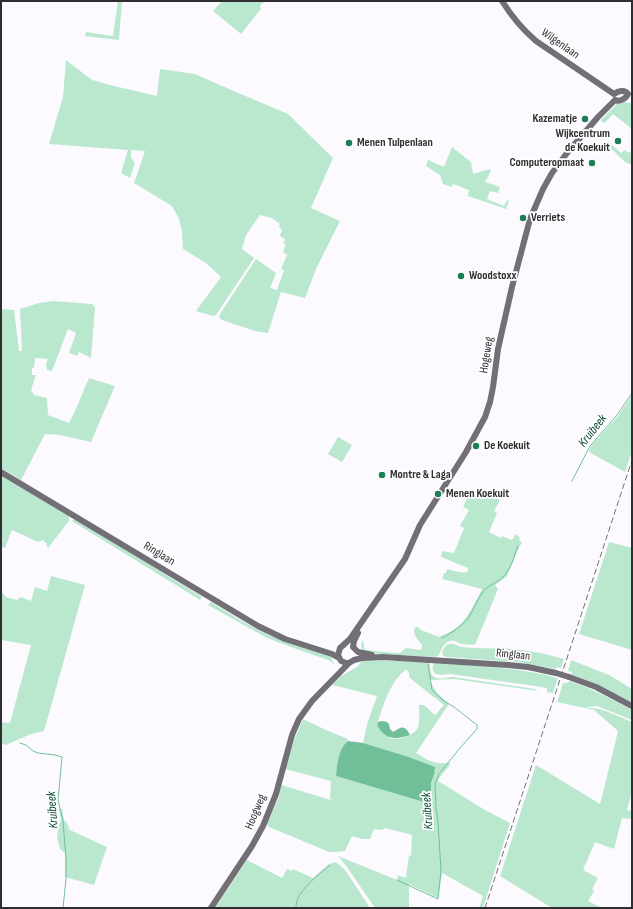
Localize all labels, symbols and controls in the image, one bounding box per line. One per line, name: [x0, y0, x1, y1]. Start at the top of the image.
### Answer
street label: Wilgenlaan: [538, 26, 582, 62]
place label: Kazematje: [532, 112, 577, 126]
marker: Kazematje: [580, 114, 590, 124]
place label: Wijkcentrum de Koekuit: [556, 127, 610, 155]
place label: Menen Tulpenlaan: [357, 136, 433, 150]
marker: Wijkcentrum de Koekuit: [613, 136, 623, 146]
marker: Menen Tulpenlaan: [344, 138, 354, 148]
place label: Computeropmaat: [510, 156, 584, 170]
marker: Computeropmaat: [587, 158, 597, 168]
place label: Verriets: [531, 211, 565, 225]
marker: Verriets: [518, 213, 528, 223]
place label: Woodstoxx: [469, 269, 516, 283]
marker: Woodstoxx: [456, 271, 466, 281]
street label: Hogeweg: [477, 336, 497, 374]
water label: Kruibeek: [575, 412, 611, 450]
place label: De Koekuit: [484, 439, 530, 453]
marker: De Koekuit: [471, 441, 481, 451]
place label: Montre & Laga: [390, 468, 451, 482]
marker: Montre & Laga: [377, 470, 387, 480]
place label: Menen Koekuit: [446, 487, 509, 501]
marker: Menen Koekuit: [433, 489, 443, 499]
street label: Ringlaan: [141, 539, 177, 569]
street label: Ringlaan: [495, 646, 531, 664]
water label: Kruibeek: [44, 791, 62, 829]
street label: Hoogweg: [242, 792, 270, 832]
water label: Kruibeek: [419, 792, 437, 830]

